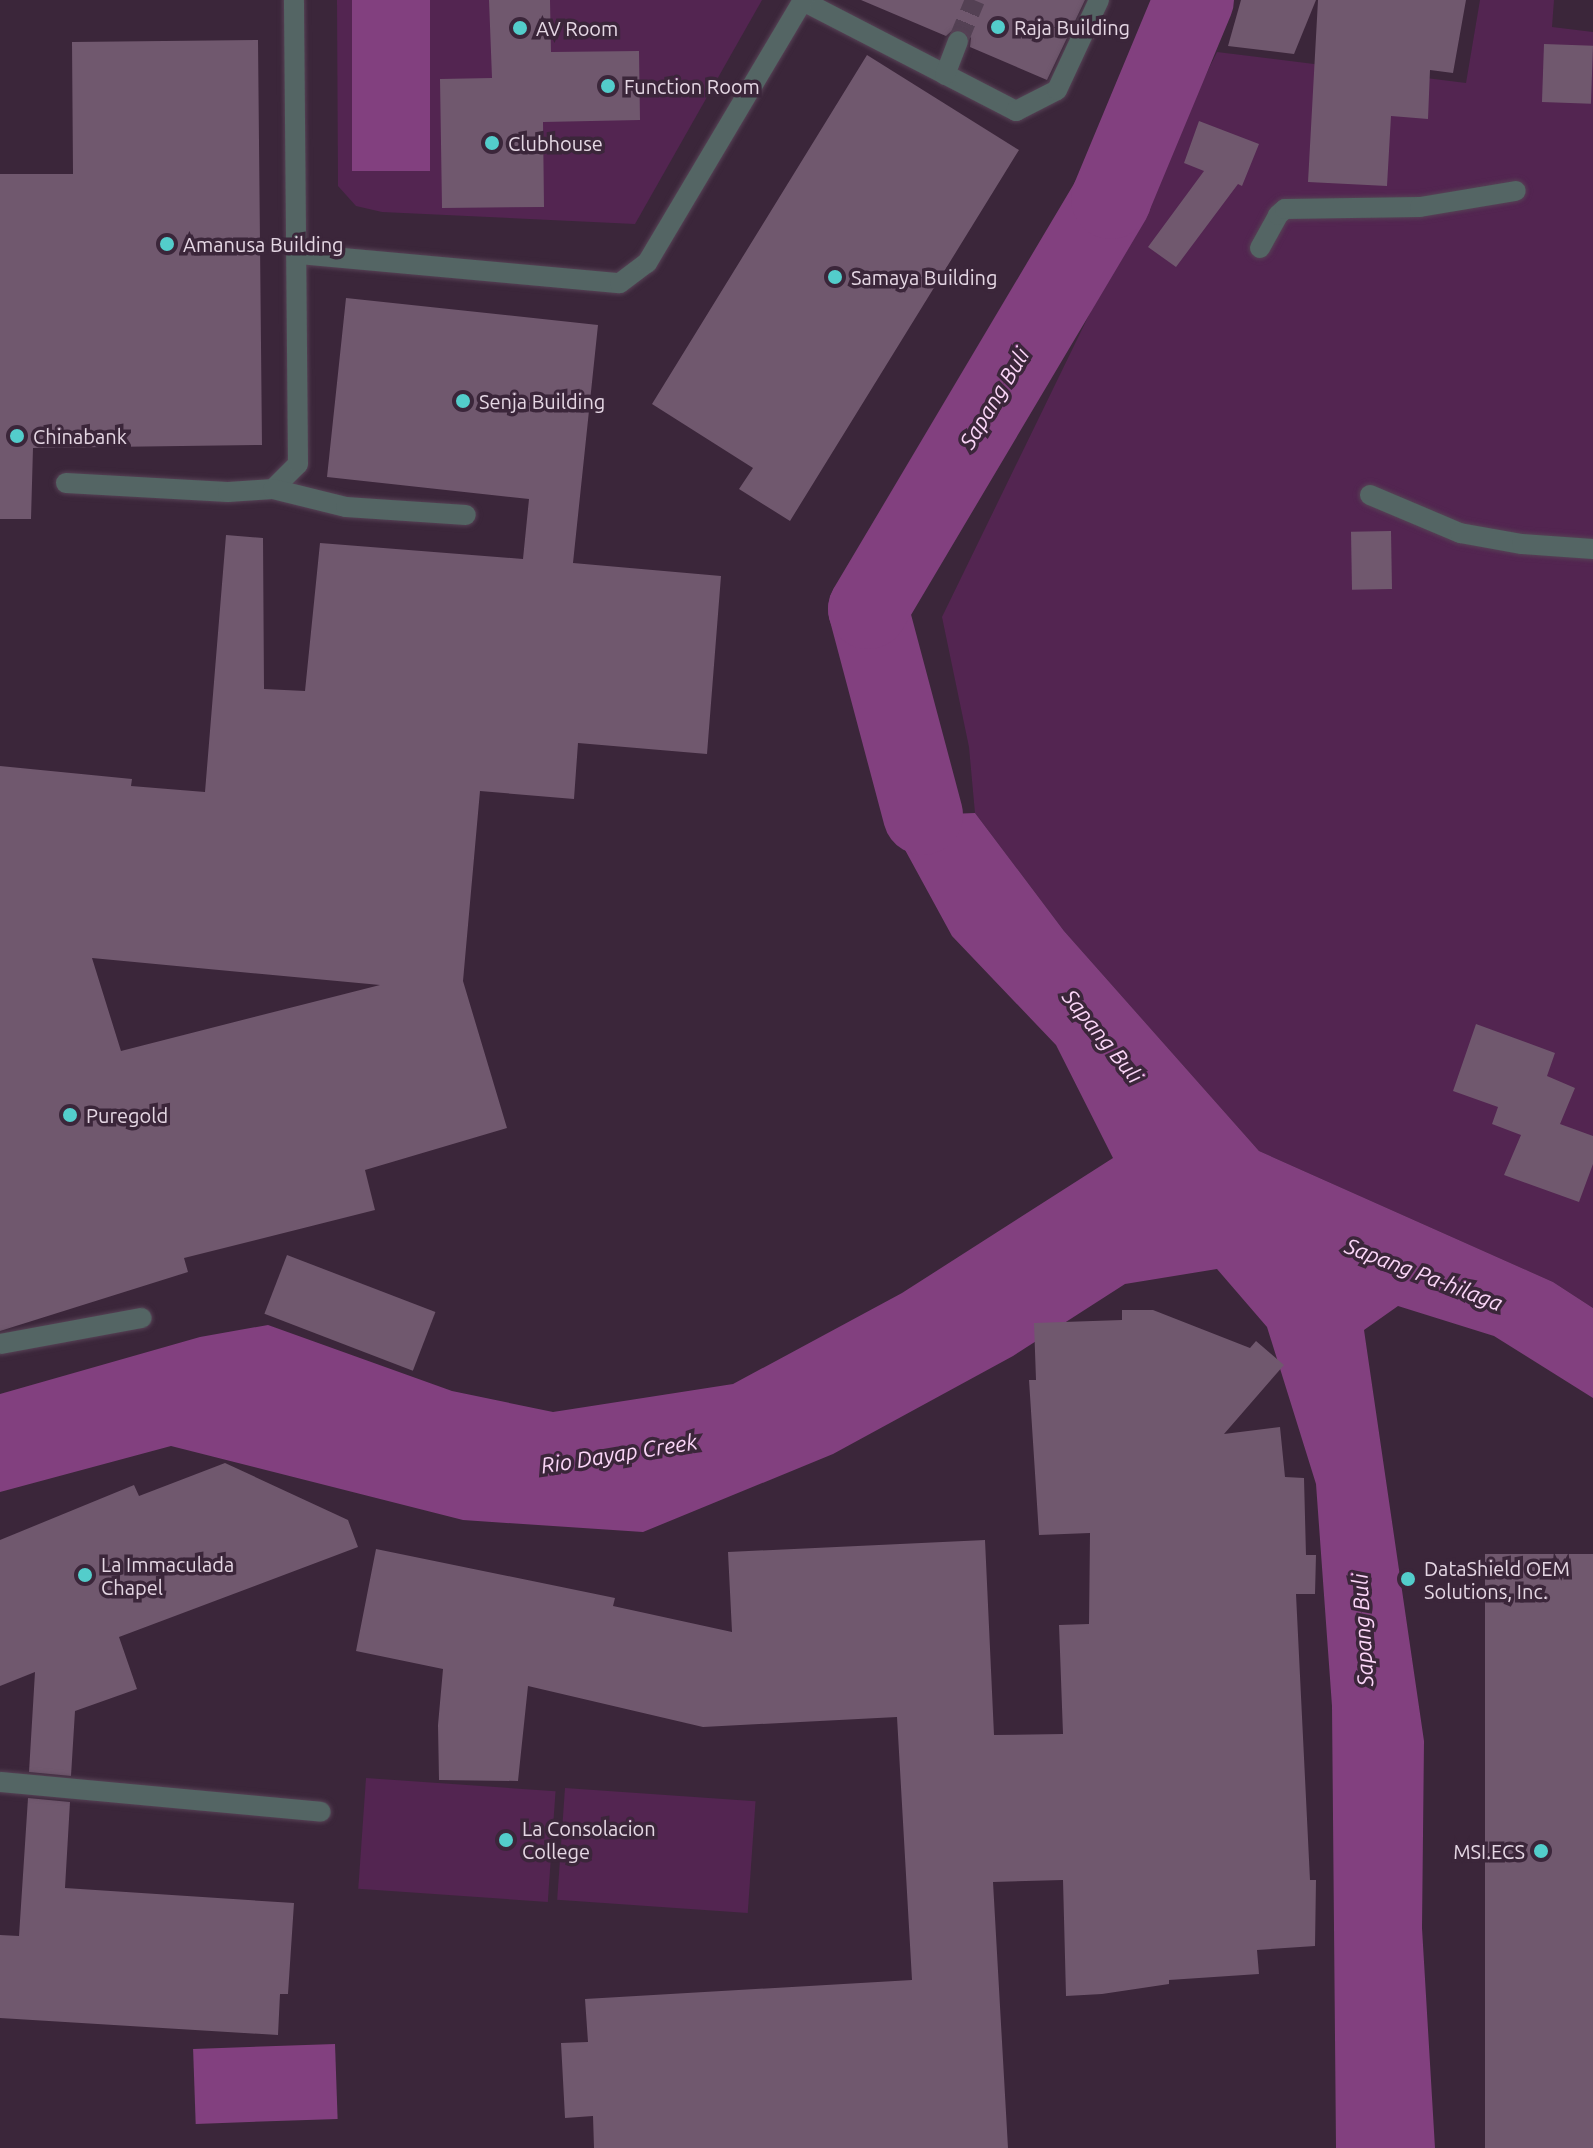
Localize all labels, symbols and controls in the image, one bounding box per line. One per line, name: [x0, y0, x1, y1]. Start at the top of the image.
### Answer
place label: Raja Building: [1014, 15, 1130, 39]
place label: AV Room: [536, 16, 618, 40]
marker: Raja Building: [989, 18, 1007, 36]
marker: AV Room: [511, 19, 529, 37]
place label: Function Room: [624, 74, 760, 98]
marker: Function Room: [599, 77, 617, 95]
place label: Clubhouse: [508, 131, 603, 155]
marker: Clubhouse: [483, 134, 501, 152]
place label: Amanusa Building: [183, 232, 344, 256]
marker: Amanusa Building: [158, 235, 176, 253]
place label: Samaya Building: [851, 265, 997, 289]
marker: Samaya Building: [826, 268, 844, 286]
water label: Sapang Buli: [954, 343, 1034, 453]
place label: Senja Building: [479, 389, 605, 413]
marker: Senja Building: [454, 392, 472, 410]
place label: Chinabank: [33, 424, 127, 448]
marker: Chinabank: [8, 427, 26, 445]
water label: Sapang Buli: [1057, 984, 1149, 1088]
place label: Puregold: [86, 1103, 168, 1127]
marker: Puregold: [61, 1106, 79, 1124]
water label: Sapang Pa-hilaga: [1342, 1232, 1506, 1316]
water label: Rio Dayap Creek: [539, 1428, 699, 1478]
place label: La Immaculada Chapel: [101, 1552, 234, 1599]
place label: DataShield OEM Solutions, Inc.: [1424, 1556, 1570, 1603]
marker: La Immaculada Chapel: [76, 1566, 94, 1584]
marker: DataShield OEM Solutions, Inc.: [1399, 1570, 1417, 1588]
water label: Sapang Buli: [1346, 1573, 1378, 1687]
place label: La Consolacion College: [522, 1816, 656, 1863]
marker: La Consolacion College: [497, 1831, 515, 1849]
place label: MSI.ECS: [1453, 1839, 1525, 1863]
marker: MSI.ECS: [1532, 1842, 1550, 1860]

